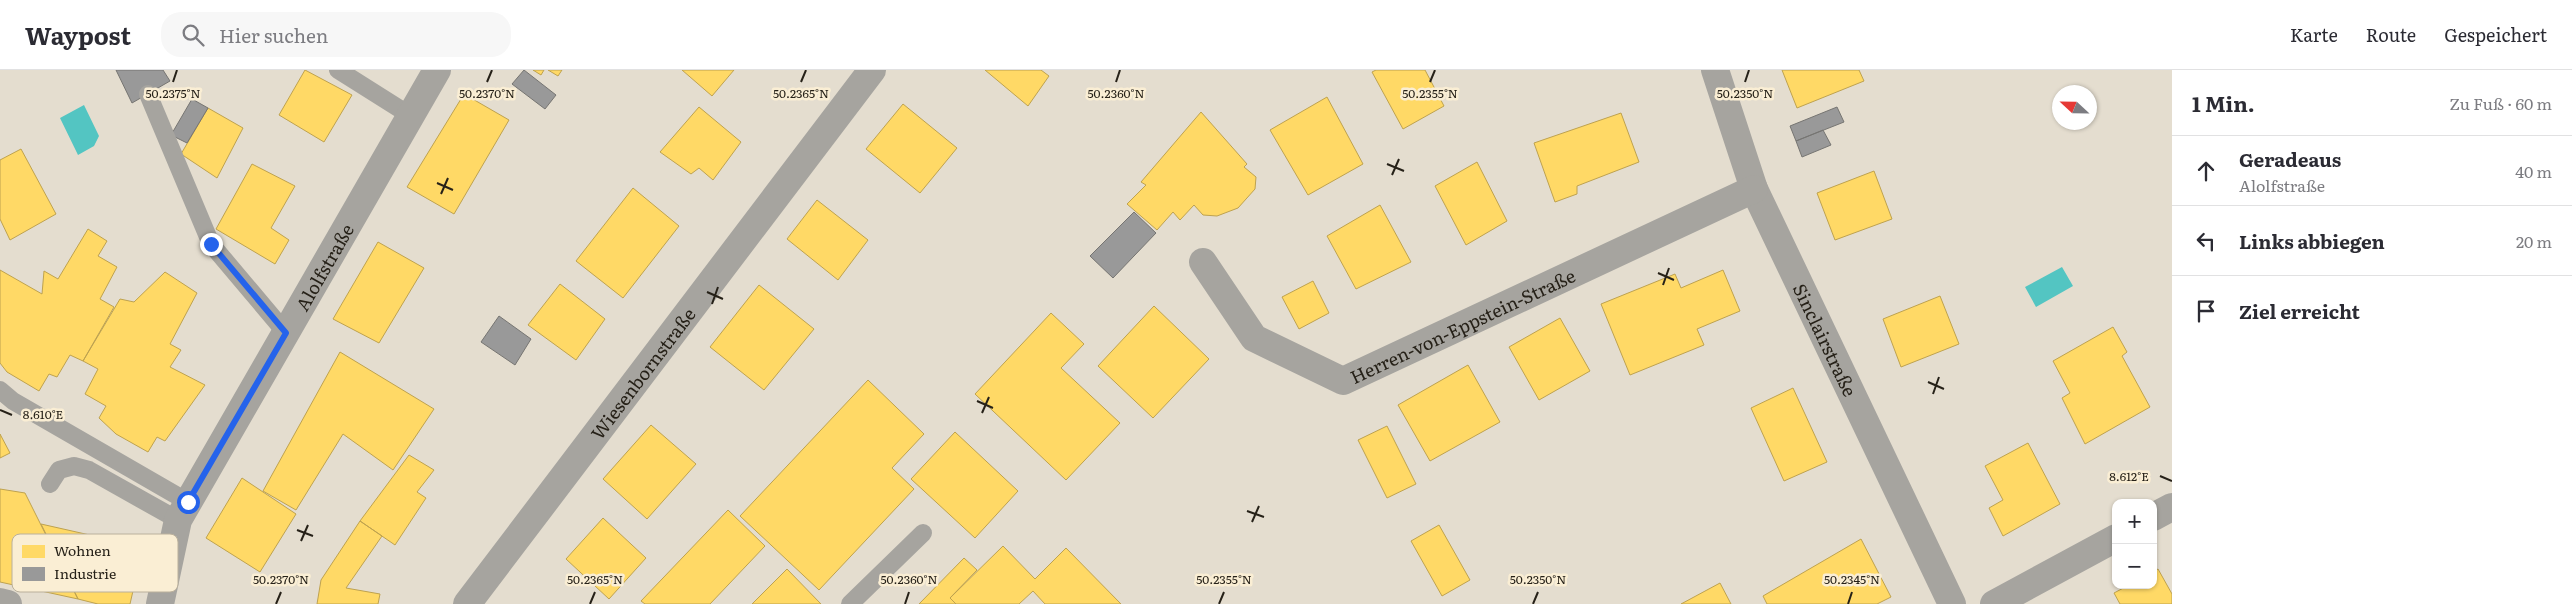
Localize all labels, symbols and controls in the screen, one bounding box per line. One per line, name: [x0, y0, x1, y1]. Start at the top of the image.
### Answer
search box: [161, 12, 511, 57]
text: Waypost: [25, 17, 131, 52]
icon: search: [179, 21, 207, 49]
text: Hier suchen: [219, 21, 328, 49]
text: Karte: [2290, 21, 2338, 48]
text: Route: [2366, 21, 2416, 48]
text: Gespeichert: [2444, 21, 2547, 48]
text: 50.2375°N: [145, 84, 201, 102]
text: 50.2370°N: [459, 84, 515, 102]
text: 50.2365°N: [773, 84, 829, 102]
text: 50.2360°N: [1088, 84, 1144, 102]
text: 50.2355°N: [1402, 84, 1458, 102]
text: 50.2350°N: [1717, 84, 1773, 102]
north arrow: [2052, 85, 2097, 130]
text: 1 Min.: [2192, 87, 2255, 118]
text: Zu Fuß · 60 m: [2450, 91, 2552, 115]
text: Geradeaus: [2239, 145, 2341, 173]
icon: ahead: [2192, 157, 2220, 185]
text: 40 m: [2515, 159, 2552, 183]
text: Alolfstraße: [2239, 173, 2325, 197]
street label: Alolfstraße: [288, 218, 360, 316]
icon: left: [2192, 227, 2220, 255]
text: Links abbiegen: [2239, 227, 2385, 255]
text: 20 m: [2516, 229, 2552, 253]
route end: [200, 233, 223, 256]
street label: Herren-von-Eppstein-Straße: [1345, 261, 1579, 390]
street label: Sinclairstraße: [1787, 279, 1864, 401]
icon: arrive: [2192, 297, 2220, 325]
text: Ziel erreicht: [2239, 297, 2360, 325]
street label: Wiesenbornstraße: [583, 301, 701, 445]
text: 8.610°E: [23, 405, 64, 423]
text: 8.612°E: [2109, 467, 2149, 485]
route start: [177, 491, 200, 514]
map controls: [2112, 499, 2157, 589]
button: +: [2112, 499, 2157, 544]
legend: [12, 534, 178, 592]
text: Wohnen: [54, 540, 111, 560]
button: −: [2112, 544, 2157, 589]
text: Industrie: [54, 563, 116, 583]
text: 50.2370°N: [253, 570, 309, 588]
text: 50.2365°N: [567, 570, 623, 588]
text: 50.2360°N: [881, 570, 937, 588]
text: 50.2355°N: [1196, 570, 1252, 588]
text: 50.2350°N: [1510, 570, 1566, 588]
text: 50.2345°N: [1824, 570, 1880, 588]

